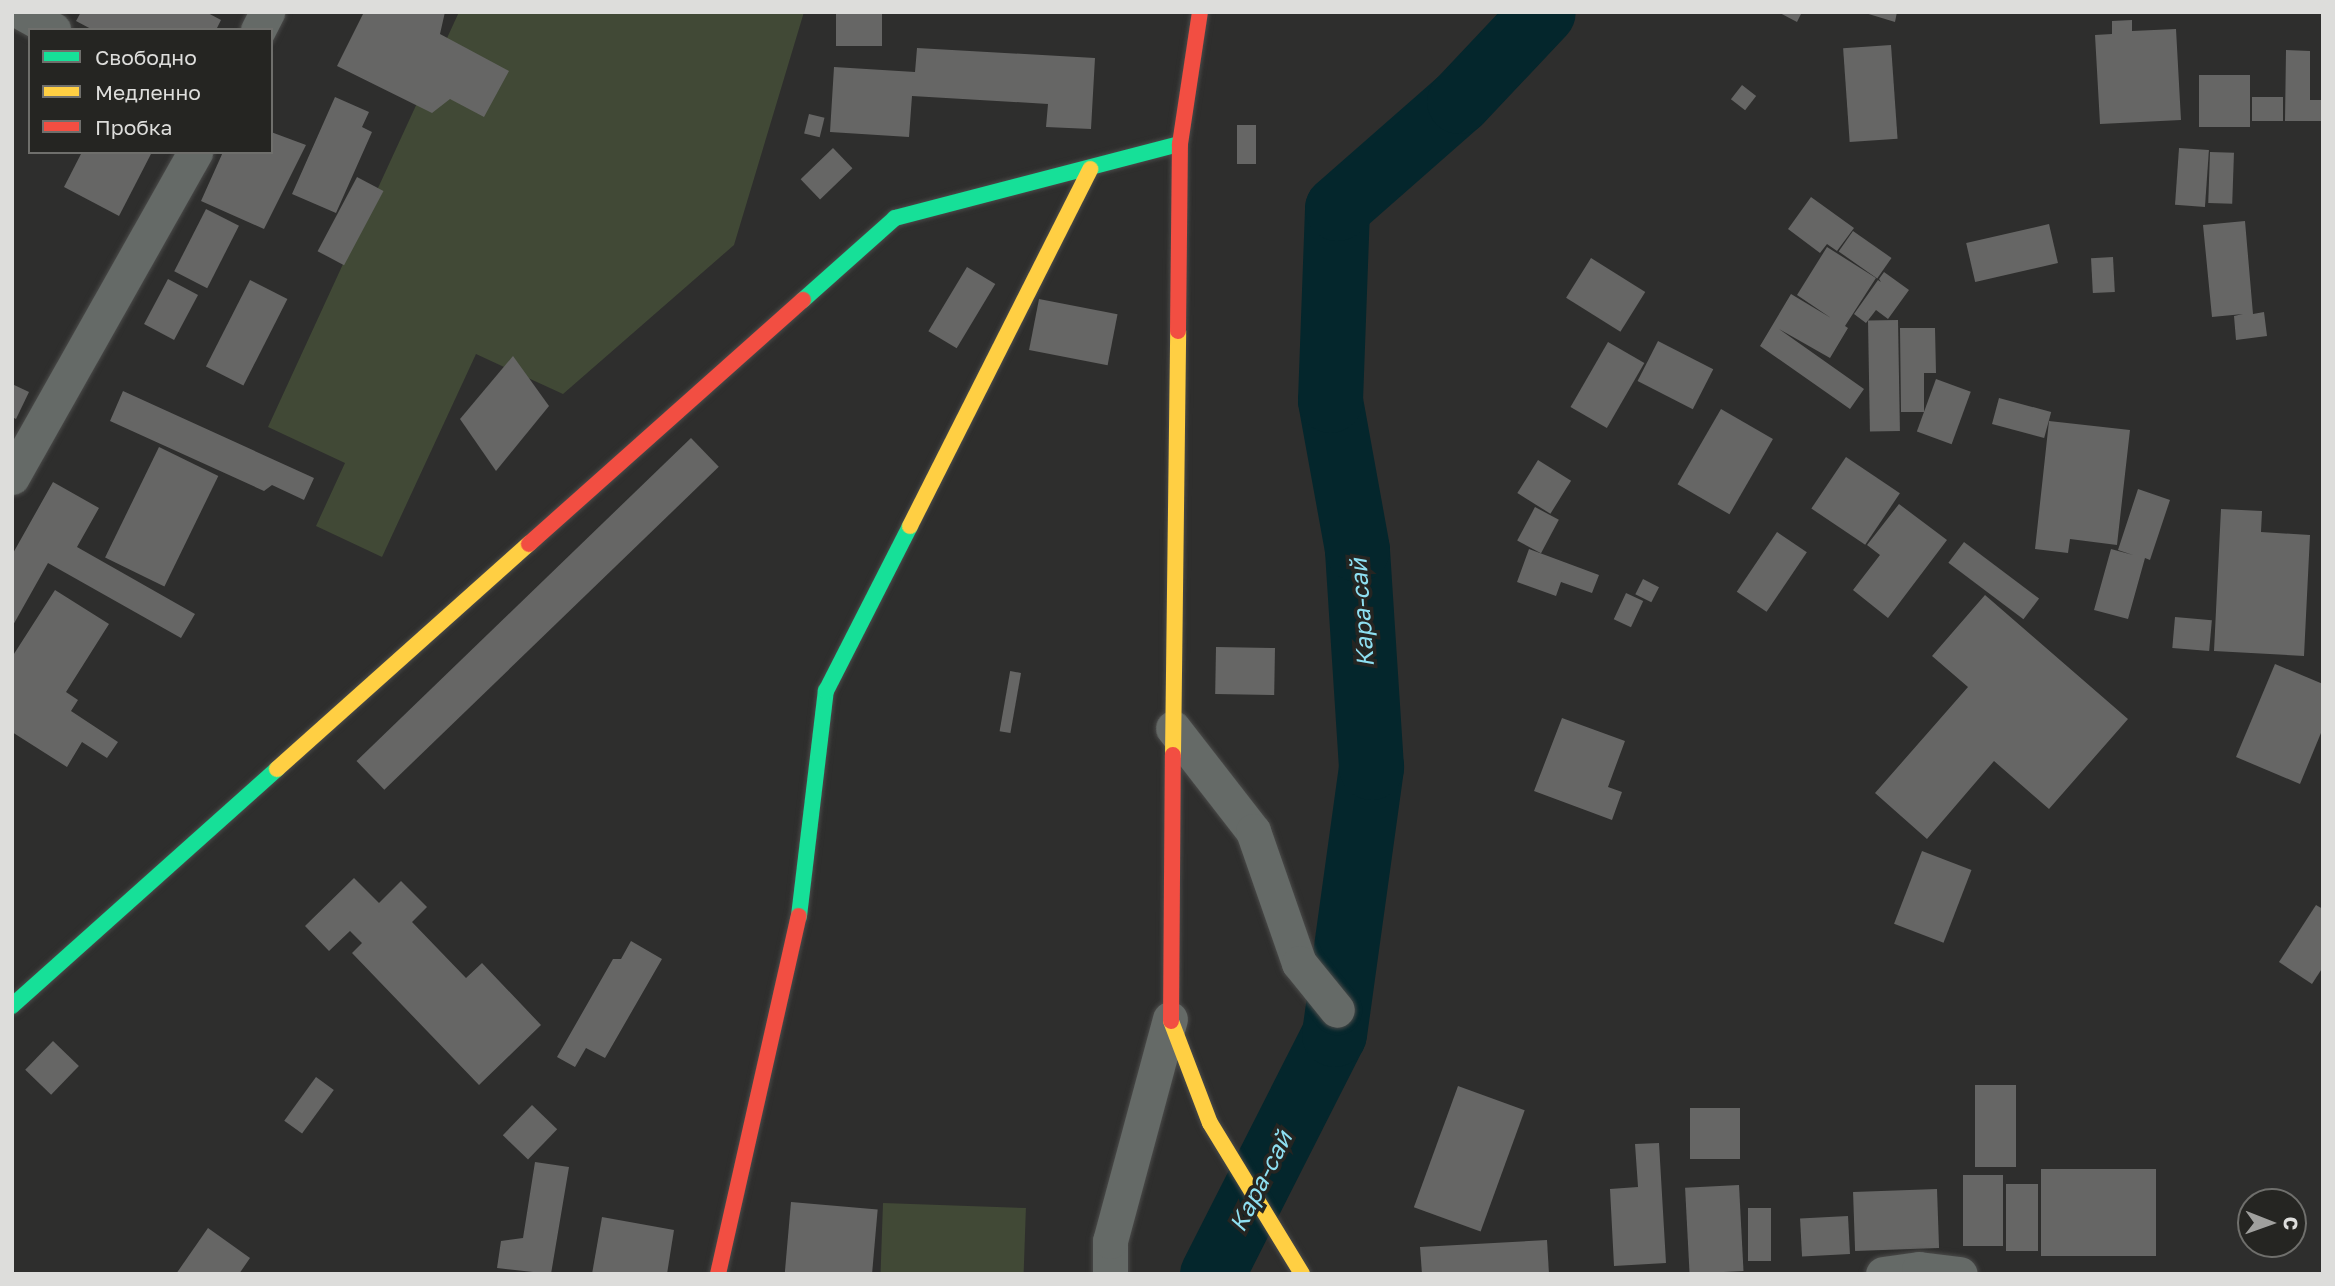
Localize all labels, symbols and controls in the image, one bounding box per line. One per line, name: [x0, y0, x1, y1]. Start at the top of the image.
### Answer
legend: [28, 28, 273, 154]
text: Свободно: [95, 44, 197, 70]
text: Медленно: [95, 79, 201, 105]
text: Пробка: [95, 114, 173, 140]
water label: Кара-сай: [1343, 558, 1379, 668]
water label: Кара-сай: [1222, 1126, 1298, 1236]
north arrow: [2237, 1188, 2307, 1258]
text: С: [2280, 1216, 2303, 1230]

